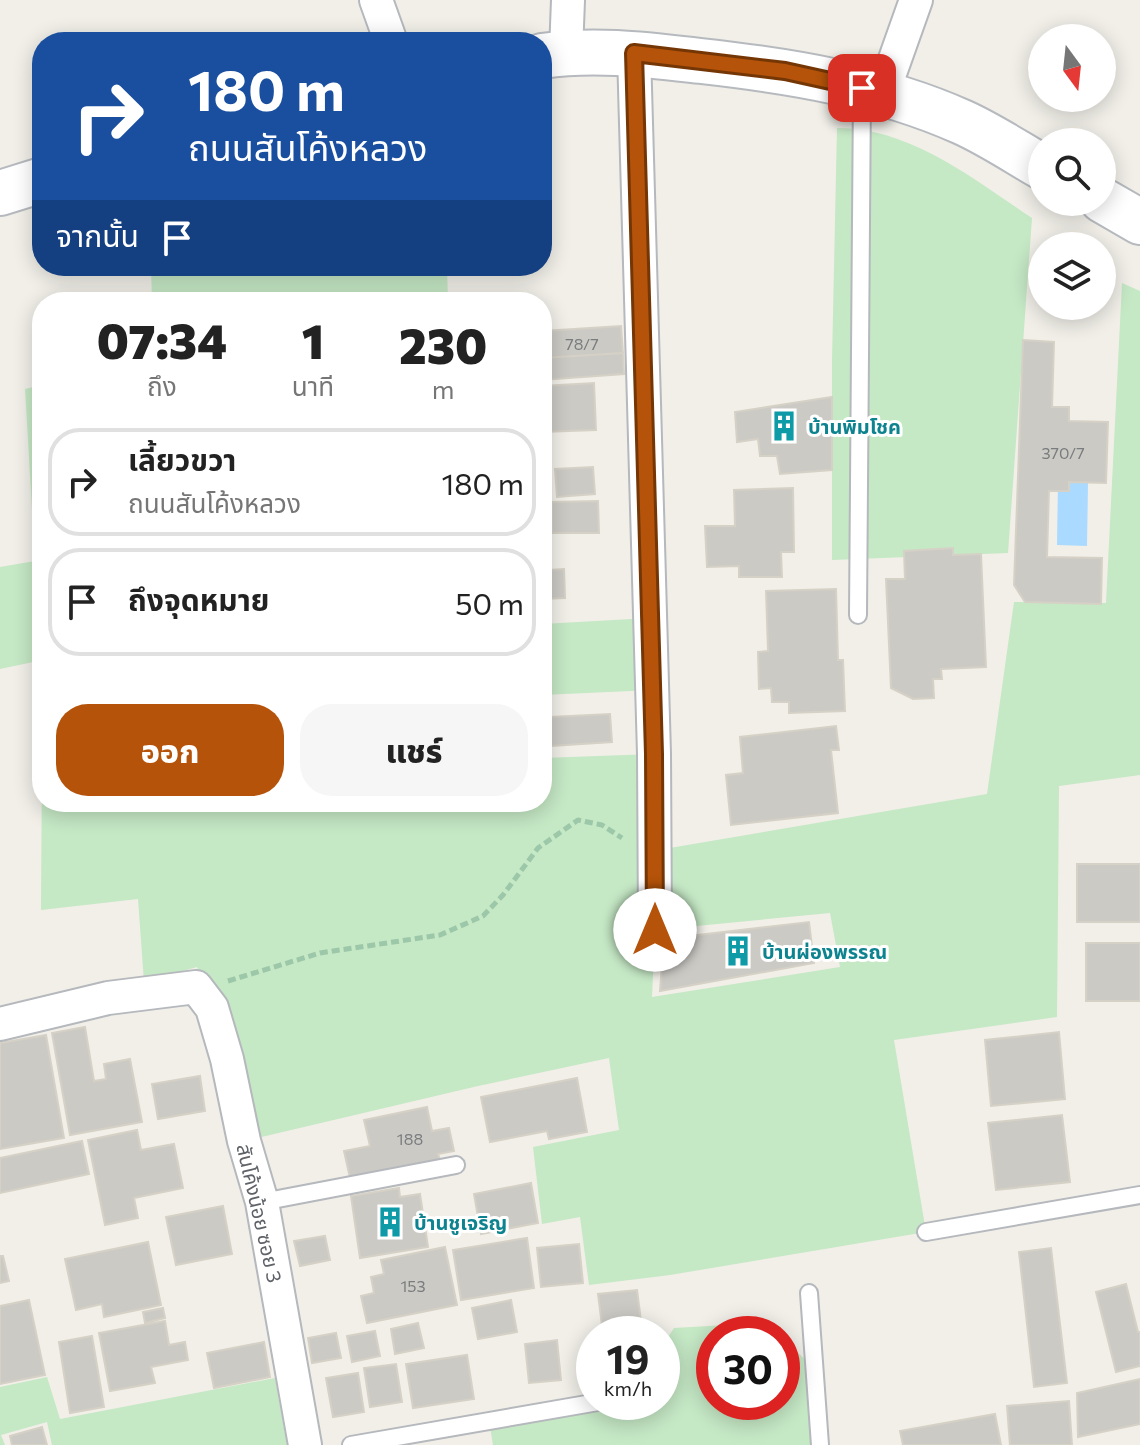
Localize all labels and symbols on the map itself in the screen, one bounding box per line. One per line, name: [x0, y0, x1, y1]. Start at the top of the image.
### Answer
north arrow: [1028, 24, 1116, 112]
pin: [828, 54, 896, 122]
house number: 78/7: [565, 334, 599, 353]
building icon: บ้านพิมโชค: [767, 409, 801, 443]
place label: บ้านพิมโชค: [808, 414, 901, 438]
house number: 370/7: [1041, 443, 1085, 462]
position arrow: [613, 888, 697, 972]
building icon: บ้านผ่องพรรณ: [721, 934, 755, 968]
place label: บ้านผ่องพรรณ: [762, 939, 887, 963]
house number: 188: [397, 1129, 423, 1148]
street label: สันโค้งน้อย ซอย 3: [232, 1141, 288, 1285]
building icon: บ้านชูเจริญ: [373, 1205, 407, 1239]
place label: บ้านชูเจริญ: [414, 1210, 507, 1235]
house number: 153: [400, 1276, 426, 1295]
speed limit sign: 30: [696, 1316, 800, 1420]

